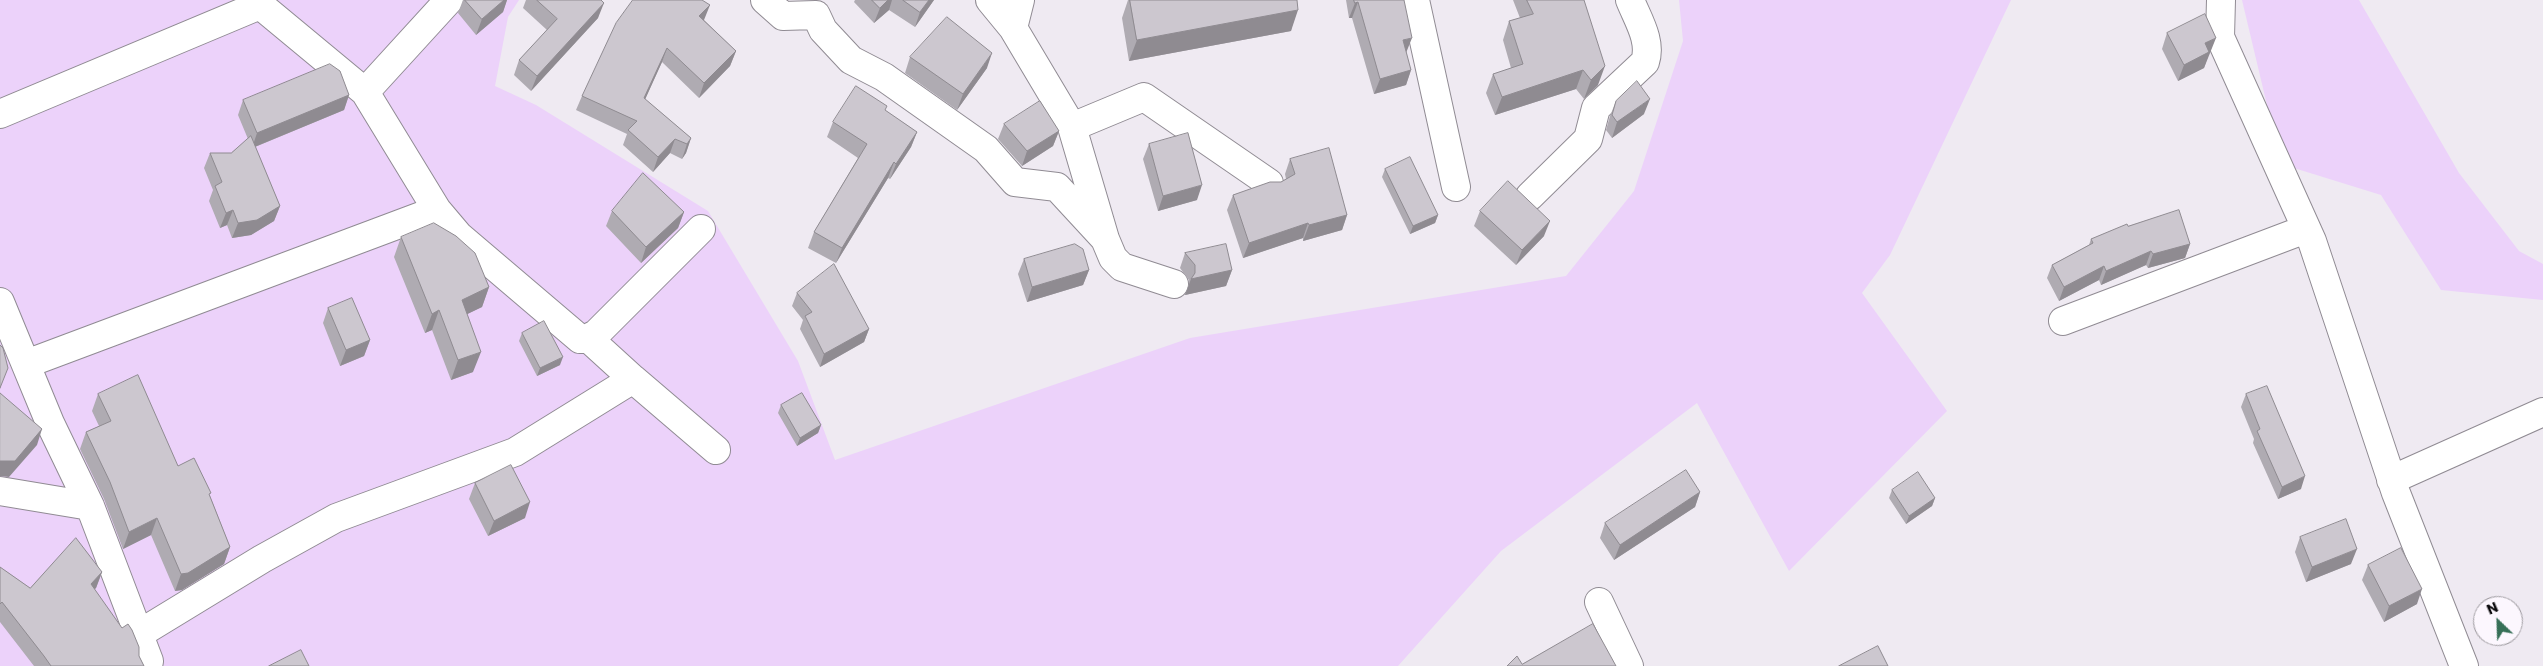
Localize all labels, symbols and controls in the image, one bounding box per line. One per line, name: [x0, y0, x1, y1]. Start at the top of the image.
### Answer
north arrow: [2473, 596, 2523, 646]
text: N: [2483, 597, 2501, 619]

